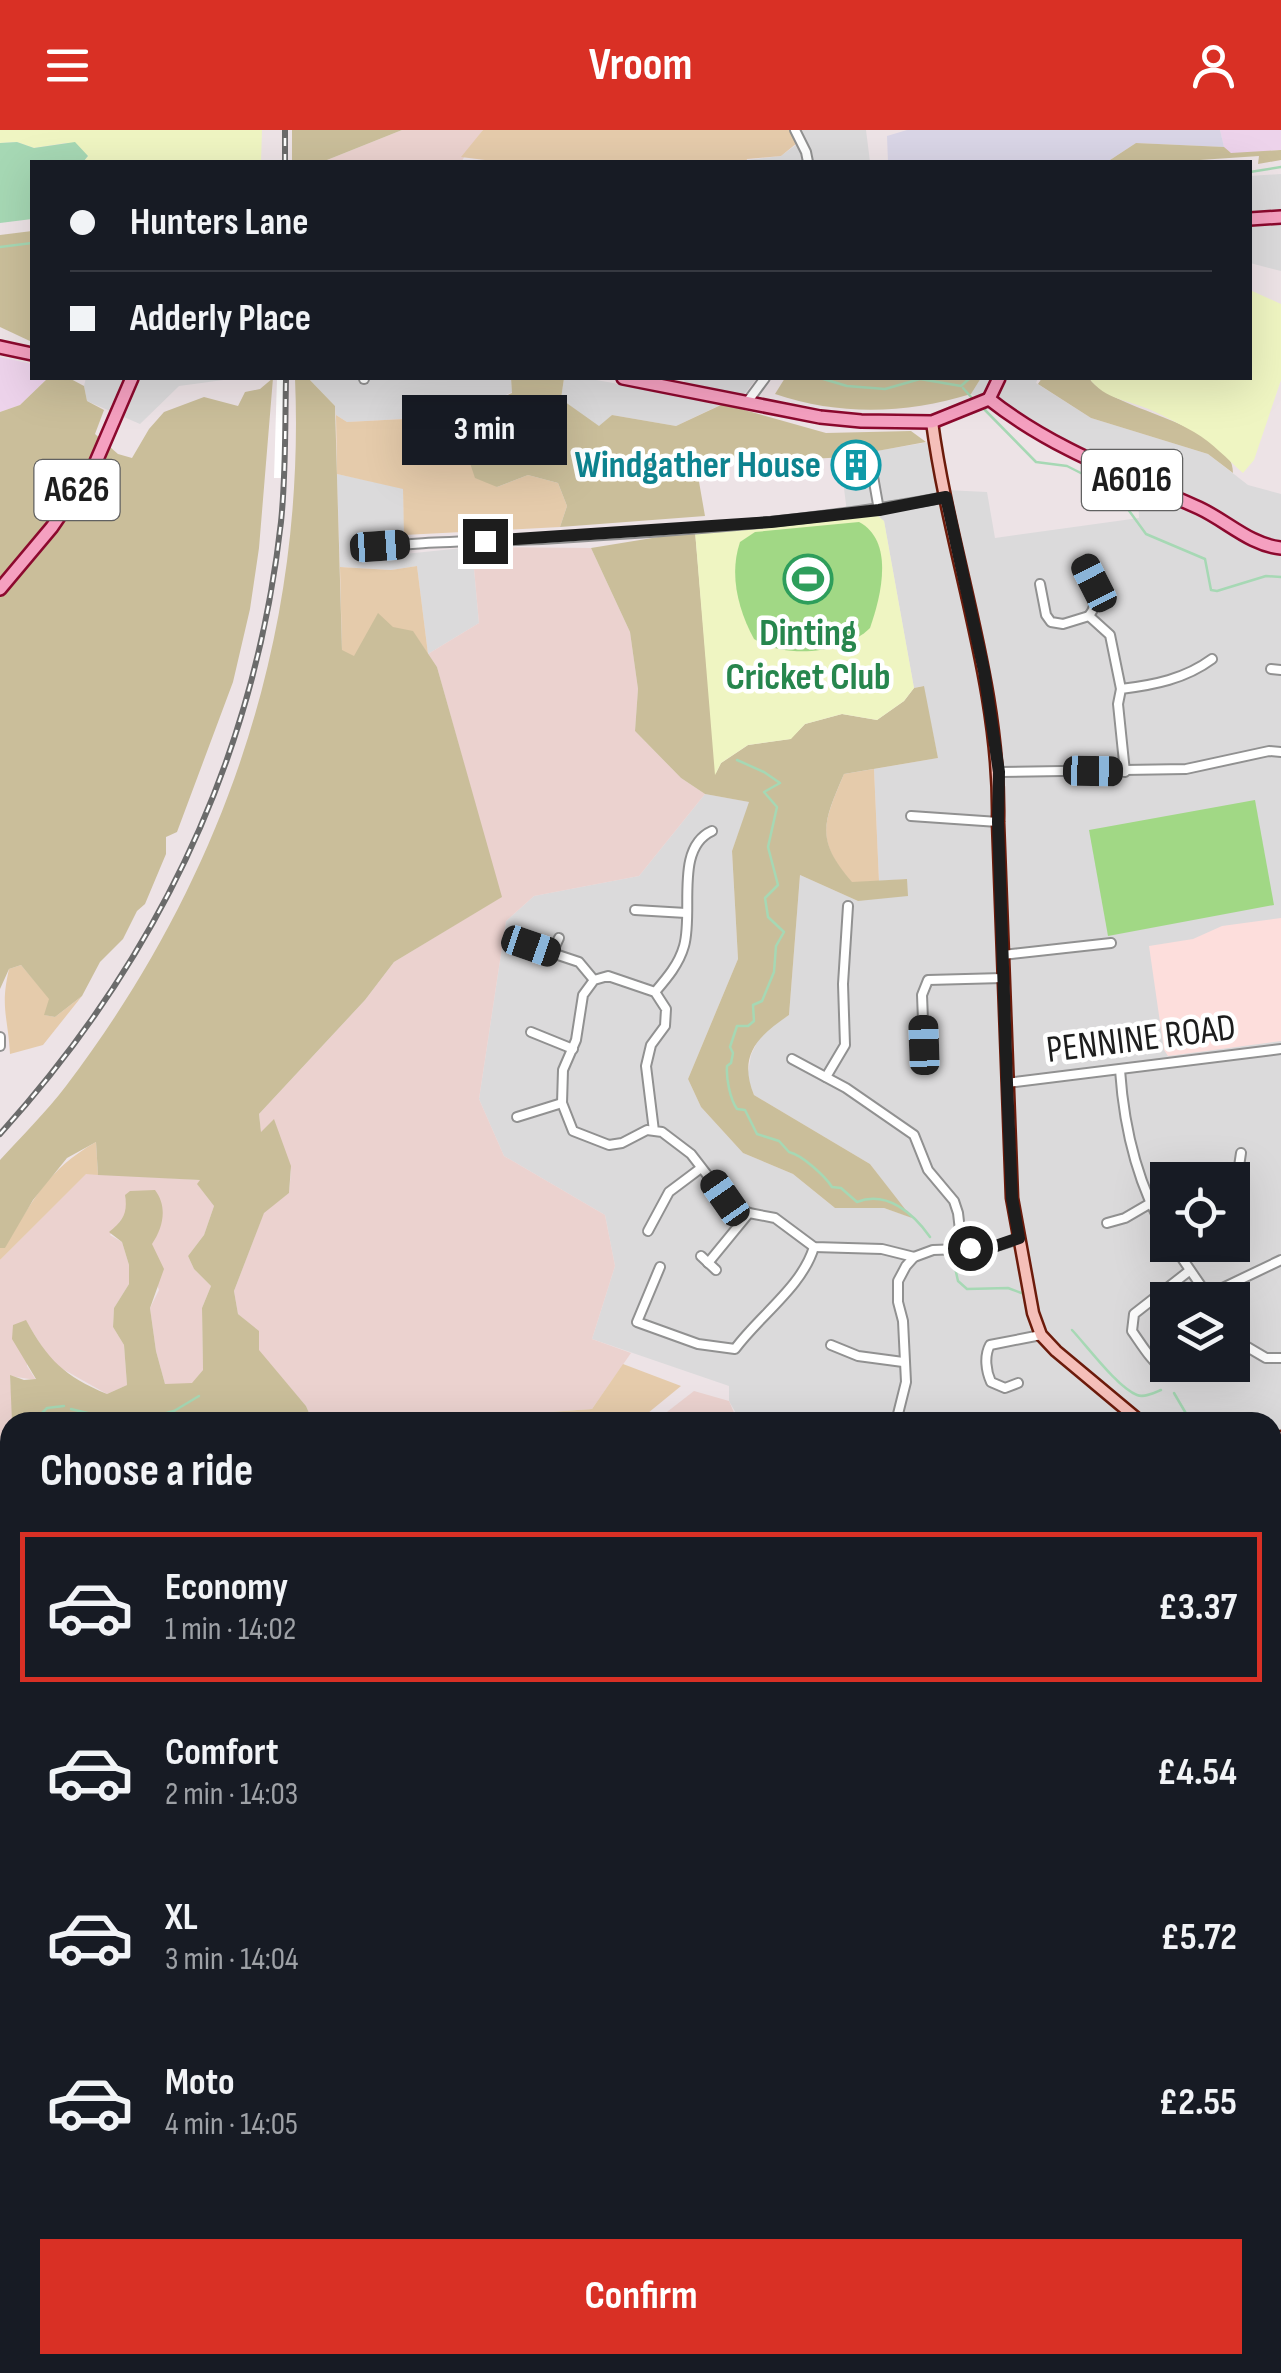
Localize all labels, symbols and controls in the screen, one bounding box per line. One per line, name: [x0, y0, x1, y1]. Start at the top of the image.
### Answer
icon: menu: [40, 38, 95, 93]
text: Vroom: [589, 38, 692, 93]
icon: person: [1186, 38, 1241, 93]
text: Hunters Lane: [130, 200, 308, 245]
text: Adderly Place: [130, 296, 311, 341]
callout: 3 min: [402, 396, 568, 466]
text: 3 min: [454, 410, 515, 449]
building icon: Windgather House: [830, 439, 882, 491]
place label: Windgather House: [574, 443, 821, 488]
road number: A6016: [1082, 450, 1182, 510]
road number: A626: [34, 460, 120, 520]
route end: [463, 519, 508, 564]
car: [349, 529, 411, 563]
car: [1067, 549, 1121, 617]
sports icon: Dinting Cricket Club: [782, 553, 834, 605]
place label: Dinting Cricket Club: [725, 611, 891, 700]
car: [1063, 755, 1123, 787]
car: [498, 922, 564, 970]
street label: PENNINE ROAD: [1044, 1005, 1238, 1073]
car: [908, 1014, 940, 1076]
map controls: [1150, 1162, 1250, 1382]
button: locate: [1150, 1162, 1250, 1262]
car: [696, 1165, 754, 1231]
route start: [948, 1226, 993, 1271]
button: layers: [1150, 1282, 1250, 1382]
text: Choose a ride: [40, 1444, 253, 1499]
icon: car: [45, 1562, 135, 1652]
text: Economy: [165, 1565, 288, 1610]
text: £3.37: [1158, 1585, 1237, 1630]
text: 1 min · 14:02: [165, 1610, 296, 1649]
icon: car: [45, 1727, 135, 1817]
text: Comfort: [165, 1730, 279, 1775]
text: £4.54: [1157, 1750, 1237, 1795]
text: 2 min · 14:03: [165, 1775, 298, 1814]
icon: car: [45, 1892, 135, 1982]
text: XL: [165, 1895, 198, 1940]
text: £5.72: [1161, 1915, 1237, 1960]
text: 3 min · 14:04: [165, 1940, 298, 1979]
icon: car: [45, 2057, 135, 2147]
text: Moto: [165, 2060, 235, 2105]
text: £2.55: [1159, 2080, 1237, 2125]
text: 4 min · 14:05: [165, 2105, 298, 2144]
button: Confirm: [40, 2239, 1242, 2354]

